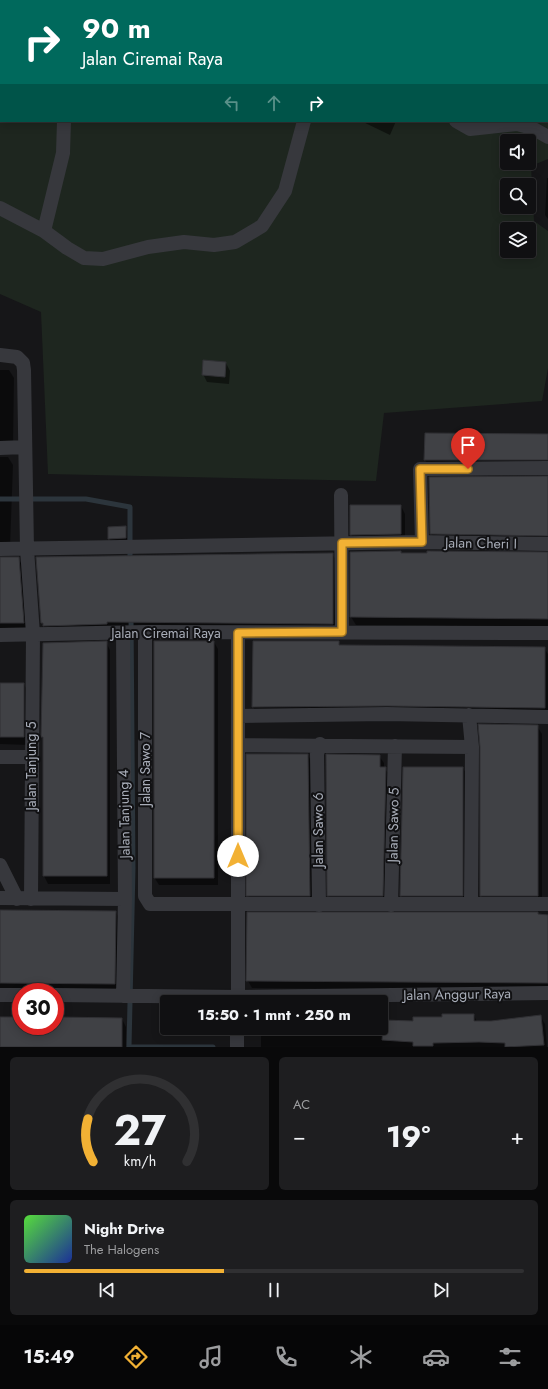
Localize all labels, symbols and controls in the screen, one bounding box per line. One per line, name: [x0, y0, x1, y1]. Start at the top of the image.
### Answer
text: 90 m: [82, 8, 151, 49]
icon: right: [16, 16, 68, 68]
text: Jalan Ciremai Raya: [82, 46, 223, 72]
icon: left: [221, 92, 243, 114]
icon: ahead: [263, 92, 285, 114]
icon: right: [305, 92, 327, 114]
map controls: [500, 134, 536, 258]
button: sound: [500, 134, 536, 170]
button: search: [500, 178, 536, 214]
button: layers: [500, 222, 536, 258]
pin: [451, 428, 485, 469]
icon: arrive: [457, 434, 479, 456]
street label: Jalan Cheri I: [443, 532, 517, 554]
street label: Jalan Ciremai Raya: [109, 623, 221, 643]
street label: Jalan Tanjung 5: [21, 721, 41, 813]
street label: Jalan Sawo 7: [135, 731, 155, 808]
street label: Jalan Tanjung 4: [113, 769, 135, 861]
street label: Jalan Sawo 5: [382, 787, 404, 865]
street label: Jalan Sawo 6: [308, 792, 328, 870]
position arrow: [217, 835, 259, 877]
speed limit sign: 30: [12, 983, 64, 1035]
street label: Jalan Anggur Raya: [401, 983, 511, 1005]
text: 15:50 · 1 mnt · 250 m: [197, 1004, 351, 1026]
text: AC: [293, 1095, 310, 1114]
text: 27: [113, 1099, 166, 1160]
text: 19°: [386, 1115, 430, 1158]
text: −: [293, 1120, 306, 1152]
text: +: [510, 1120, 524, 1152]
text: km/h: [123, 1150, 156, 1170]
text: Night Drive: [84, 1218, 165, 1240]
text: The Halogens: [84, 1240, 159, 1259]
icon: previous: [96, 1279, 118, 1301]
icon: pause: [263, 1279, 285, 1301]
icon: next: [430, 1279, 452, 1301]
icon: directions: [122, 1343, 150, 1371]
icon: music: [197, 1343, 225, 1371]
icon: phone: [272, 1343, 300, 1371]
icon: climate: [347, 1343, 375, 1371]
icon: car: [422, 1343, 450, 1371]
icon: filters: [496, 1343, 524, 1371]
text: 15:49: [23, 1344, 75, 1370]

